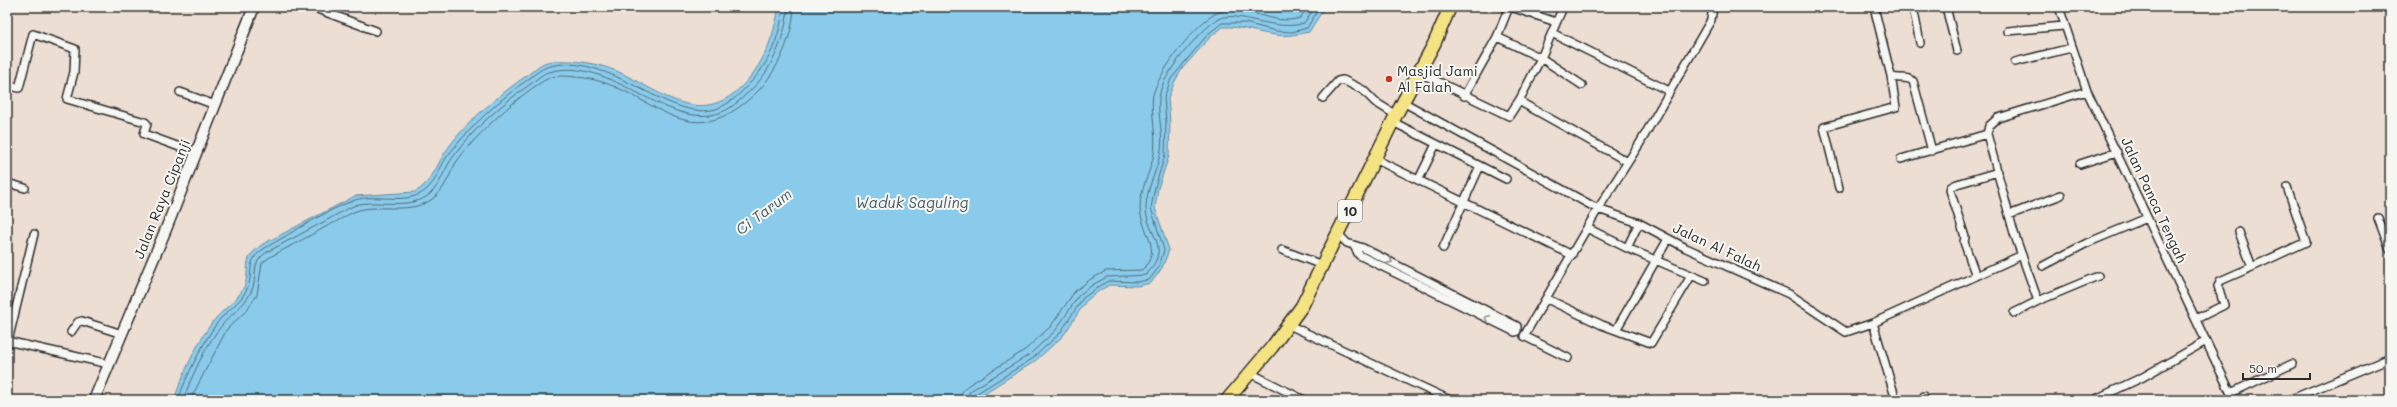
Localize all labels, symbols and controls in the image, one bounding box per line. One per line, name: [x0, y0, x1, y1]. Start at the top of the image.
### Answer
place label: Masjid Jami Al Falah: [1397, 61, 1478, 96]
marker: Masjid Jami Al Falah: [1384, 74, 1394, 84]
street label: Jalan Panca Tengah: [2117, 134, 2192, 266]
street label: Jalan Raya Cipanji: [129, 136, 194, 261]
water label: Ci Tarum: [731, 183, 796, 239]
water label: Waduk Saguling: [855, 192, 969, 212]
road number: 10: [1338, 200, 1362, 222]
street label: Jalan Al Falah: [1670, 218, 1764, 275]
one-way arrow: [1385, 256, 1393, 264]
one-way arrow: [1484, 315, 1491, 323]
scale bar: [2243, 355, 2310, 381]
text: 50 m: [2249, 360, 2277, 376]

